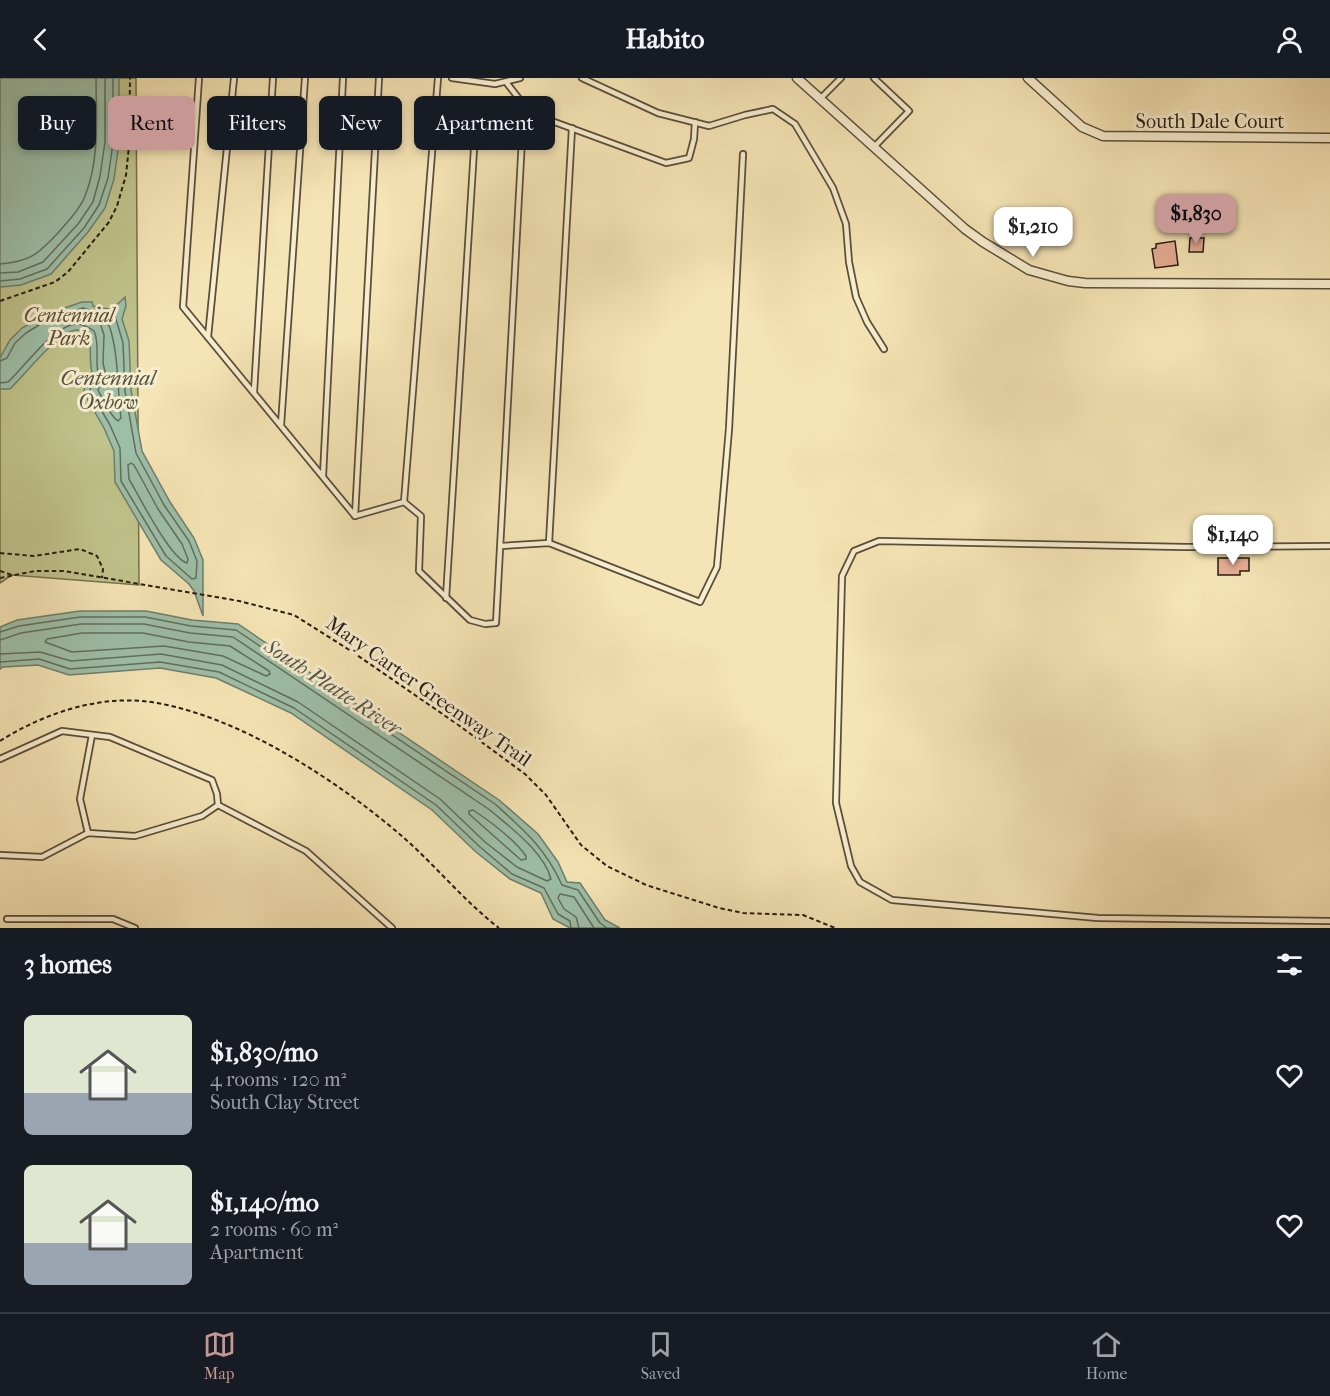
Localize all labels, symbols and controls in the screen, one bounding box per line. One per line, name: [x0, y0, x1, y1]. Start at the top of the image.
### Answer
icon: back: [24, 23, 57, 56]
text: Habito: [626, 23, 704, 55]
icon: person: [1273, 23, 1306, 56]
chip: Buy: [18, 96, 96, 150]
chip: Rent: [108, 96, 195, 150]
chip: Filters: [207, 96, 307, 150]
chip: New: [319, 96, 402, 150]
chip: Apartment: [414, 96, 555, 150]
street label: South Dale Court: [1136, 110, 1284, 133]
pin: $1,830: [1147, 194, 1245, 245]
text: $1,830: [1170, 202, 1222, 225]
pin: $1,210: [984, 207, 1082, 258]
text: $1,210: [1008, 215, 1058, 238]
park label: Centennial Park: [24, 304, 116, 350]
water label: Centennial Oxbow: [61, 366, 158, 414]
pin: $1,140: [1184, 515, 1282, 566]
text: $1,140: [1207, 523, 1259, 546]
street label: Mary Carter Greenway Trail: [322, 612, 536, 772]
water label: South Platte River: [259, 633, 407, 741]
icon: filters: [1273, 948, 1306, 981]
text: 3 homes: [24, 949, 112, 980]
text: $1,830/mo: [210, 1037, 318, 1068]
icon: home: [72, 1039, 144, 1111]
icon: heart: [1273, 1059, 1306, 1092]
text: 4 rooms · 120 m²: [210, 1068, 346, 1091]
text: South Clay Street: [210, 1091, 360, 1114]
text: $1,140/mo: [210, 1187, 319, 1218]
icon: home: [72, 1189, 144, 1261]
icon: heart: [1273, 1209, 1306, 1242]
text: 2 rooms · 60 m²: [210, 1218, 338, 1241]
text: Apartment: [210, 1241, 304, 1264]
tab: Map: [203, 1328, 236, 1383]
tab: Saved: [641, 1328, 681, 1383]
tab: Home: [1086, 1328, 1127, 1383]

